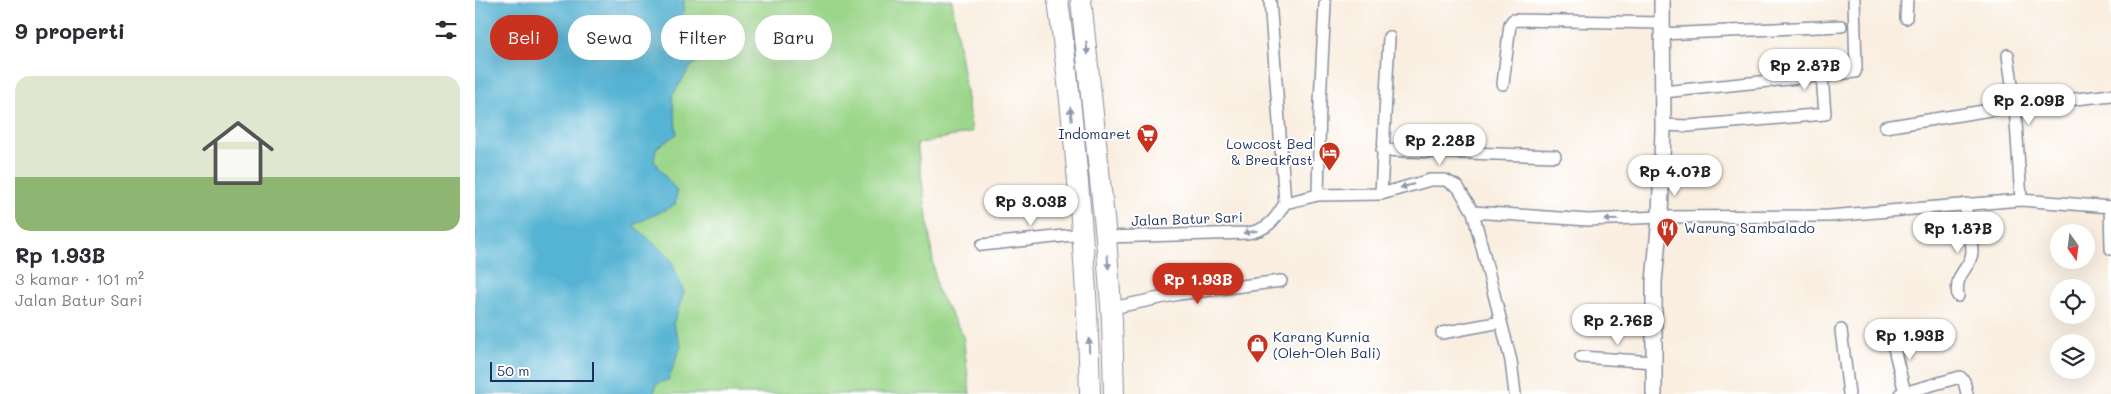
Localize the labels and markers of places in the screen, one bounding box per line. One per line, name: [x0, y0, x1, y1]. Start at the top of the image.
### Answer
pin: Rp 2.87B: [1753, 48, 1857, 91]
pin: Rp 2.09B: [1977, 84, 2081, 126]
supermarket icon: Indomaret: [1135, 122, 1159, 153]
place label: Indomaret: [1058, 124, 1131, 143]
pin: Rp 2.28B: [1388, 124, 1492, 166]
place label: Lowcost Bed & Breakfast: [1226, 134, 1313, 169]
hotel icon: Lowcost Bed & Breakfast: [1317, 140, 1341, 171]
pin: Rp 4.07B: [1623, 154, 1727, 197]
pin: Rp 3.03B: [979, 184, 1083, 227]
pin: Rp 1.87B: [1906, 212, 2010, 254]
restaurant icon: Warung Sambalado: [1656, 216, 1680, 247]
place label: Warung Sambalado: [1684, 218, 1815, 237]
pin: Rp 1.93B: [1146, 262, 1250, 305]
pin: Rp 2.76B: [1566, 304, 1670, 346]
pin: Rp 1.93B: [1858, 318, 1962, 361]
place label: Karang Kurnia (Oleh-Oleh Bali): [1273, 327, 1381, 362]
shop icon: Karang Kurnia (Oleh-Oleh Bali): [1245, 333, 1269, 364]

